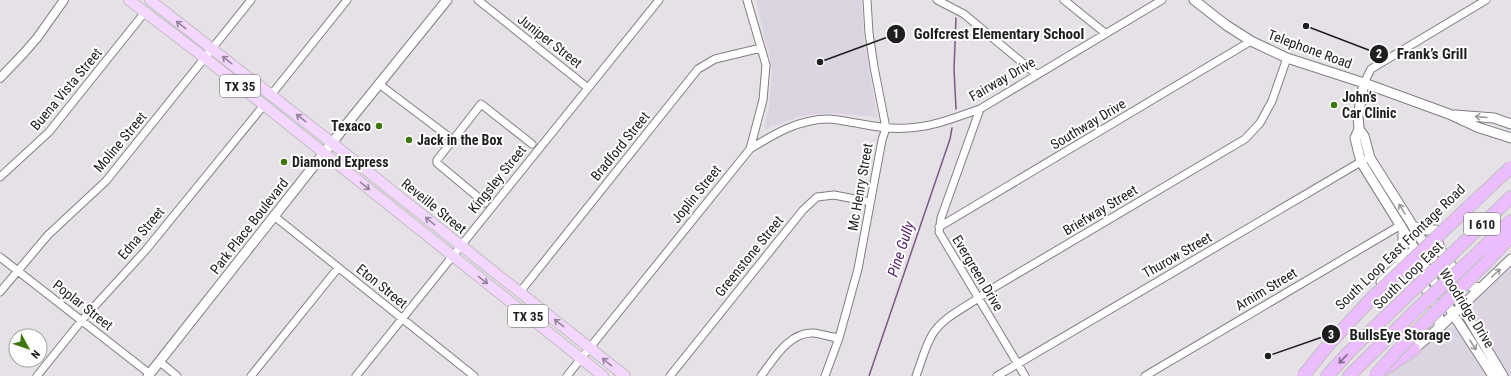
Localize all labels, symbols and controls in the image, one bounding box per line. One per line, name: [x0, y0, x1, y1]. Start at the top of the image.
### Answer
street label: Juniper Street: [515, 11, 585, 71]
one-way arrow: [176, 20, 187, 29]
callout: Golfcrest Elementary School: [886, 21, 1092, 48]
text: Golfcrest Elementary School: [914, 25, 1084, 43]
street label: Telephone Road: [1266, 26, 1354, 72]
text: 1: [893, 27, 899, 41]
callout: Frank’s Grill: [1369, 40, 1475, 67]
street label: Buena Vista Street: [27, 45, 105, 133]
text: Frank’s Grill: [1397, 45, 1467, 63]
text: 2: [1376, 47, 1382, 61]
street label: Fairway Drive: [966, 53, 1038, 104]
one-way arrow: [221, 56, 232, 65]
road number: TX 35: [220, 75, 260, 97]
place label: John’s Car Clinic: [1342, 89, 1397, 121]
street label: Southway Drive: [1048, 95, 1129, 153]
marker: John’s Car Clinic: [1329, 100, 1339, 110]
street label: Bradford Street: [587, 108, 653, 184]
street label: Moline Street: [90, 109, 150, 175]
one-way arrow: [1475, 113, 1488, 121]
one-way arrow: [296, 114, 307, 123]
place label: Texaco: [331, 118, 371, 134]
marker: Texaco: [374, 121, 384, 131]
place label: Jack in the Box: [417, 132, 503, 148]
marker: Jack in the Box: [404, 135, 414, 145]
street label: Kingsley Street: [465, 142, 529, 216]
street label: Mc Henry Street: [844, 142, 876, 232]
place label: Diamond Express: [292, 154, 389, 170]
marker: Diamond Express: [279, 157, 289, 167]
street label: Joplin Street: [668, 162, 724, 226]
street label: Park Place Boulevard: [207, 175, 291, 277]
street label: Reveille Street: [398, 175, 470, 237]
one-way arrow: [360, 181, 370, 190]
street label: South Loop East Frontage Road: [1332, 181, 1468, 313]
street label: Briefway Street: [1060, 182, 1140, 238]
street label: Edna Street: [115, 204, 167, 262]
one-way arrow: [1398, 204, 1406, 215]
street label: Greenstone Street: [712, 212, 786, 300]
road number: I 610: [1464, 213, 1500, 235]
one-way arrow: [425, 216, 436, 225]
water label: Pine Gully: [884, 218, 919, 279]
street label: Thurow Street: [1140, 229, 1214, 281]
street label: Evergreen Drive: [949, 232, 1007, 314]
street label: South Loop East: [1370, 238, 1446, 312]
street label: Eton Street: [353, 261, 411, 311]
street label: Arnim Street: [1232, 264, 1300, 314]
street label: Woodridge Drive: [1436, 265, 1498, 351]
one-way arrow: [1491, 268, 1501, 278]
one-way arrow: [477, 276, 488, 284]
street label: Poplar Street: [50, 277, 116, 333]
road number: TX 35: [508, 305, 548, 327]
one-way arrow: [554, 319, 565, 328]
callout: BullsEye Storage: [1321, 321, 1458, 348]
text: BullsEye Storage: [1349, 326, 1451, 344]
north arrow: [8, 328, 48, 368]
text: 3: [1328, 328, 1334, 342]
one-way arrow: [1469, 339, 1477, 350]
text: N: [28, 347, 42, 361]
one-way arrow: [1338, 354, 1348, 364]
one-way arrow: [602, 358, 613, 366]

